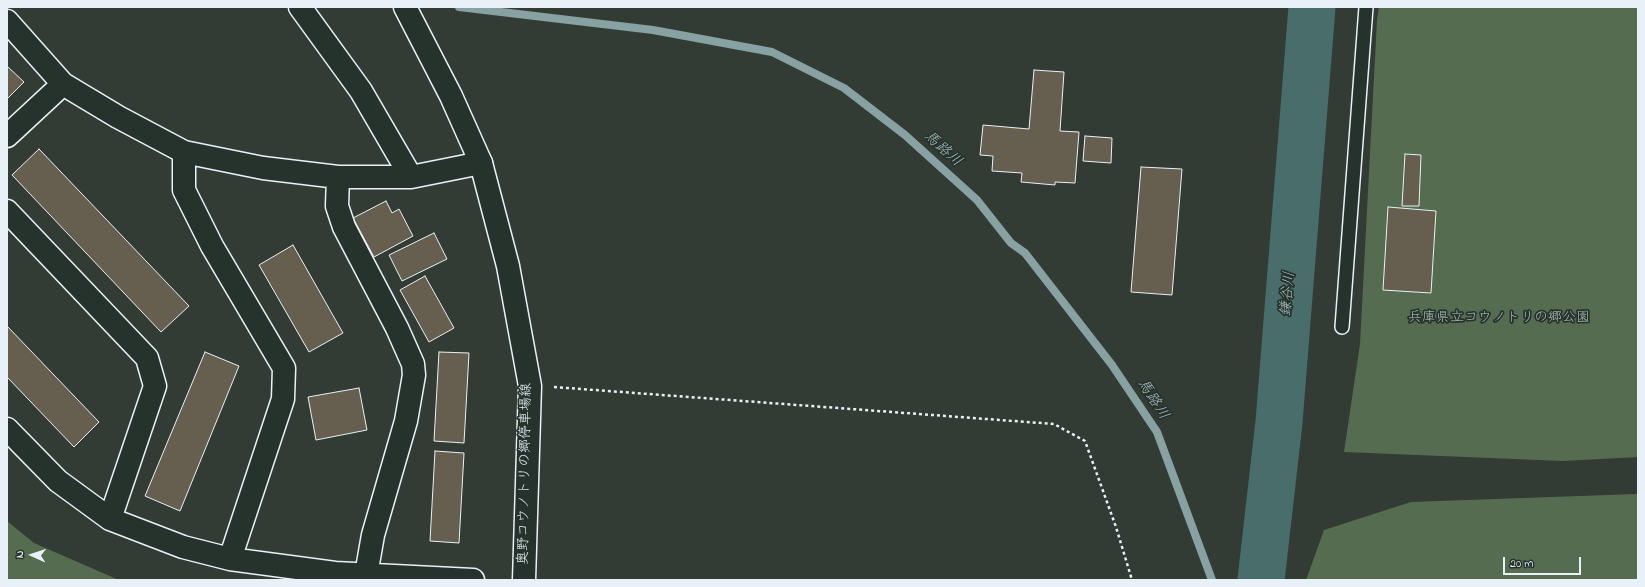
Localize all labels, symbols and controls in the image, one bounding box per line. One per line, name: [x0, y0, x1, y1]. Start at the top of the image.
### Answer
water label: 馬路川: [919, 128, 965, 172]
water label: 鎌谷川: [1278, 271, 1300, 317]
park label: 兵庫県立コウノトリの郷公園: [1408, 311, 1590, 327]
water label: 馬路川: [1132, 376, 1172, 424]
street label: 奥野コウノトリの郷停車場線: [516, 383, 536, 565]
north arrow: [12, 535, 52, 575]
scale bar: [1505, 549, 1583, 575]
text: N: [12, 550, 28, 559]
text: 20 m: [1510, 555, 1533, 573]

